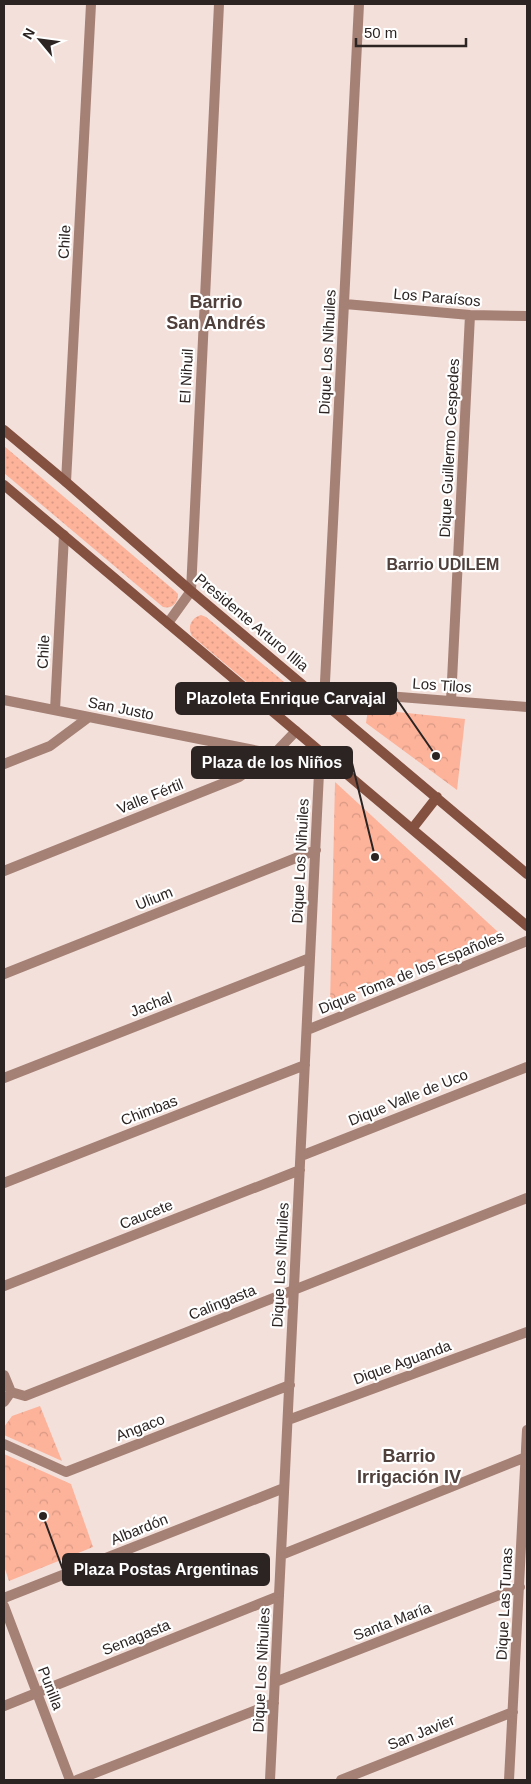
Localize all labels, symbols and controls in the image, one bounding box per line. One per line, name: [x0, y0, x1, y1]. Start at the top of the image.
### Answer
north arrow: [15, 15, 65, 65]
scale bar: [356, 15, 466, 47]
text: 50 m: [364, 24, 397, 41]
text: N: [19, 25, 38, 42]
street label: Chile: [55, 224, 73, 260]
street label: Los Paraísos: [393, 285, 481, 309]
street label: Dique Los Nihuiles: [315, 289, 339, 415]
district label: Barrio San Andrés: [166, 292, 266, 333]
street label: El Nihuil: [176, 348, 196, 404]
street label: Dique Guillermo Cespedes: [436, 358, 462, 538]
district label: Barrio UDILEM: [387, 556, 499, 573]
street label: Presidente Arturo Illia: [192, 570, 313, 675]
street label: Chile: [34, 634, 52, 670]
street label: Los Tilos: [412, 674, 472, 696]
callout: Plazoleta Enrique Carvajal: [176, 683, 396, 714]
text: Plazoleta Enrique Carvajal: [186, 690, 386, 707]
street label: San Justo: [87, 693, 155, 723]
callout: Plaza de los Niños: [192, 747, 352, 778]
text: Plaza de los Niños: [202, 754, 342, 771]
street label: Valle Fértil: [114, 775, 186, 817]
street label: Dique Los Nihuiles: [288, 798, 312, 924]
street label: Ulium: [133, 883, 175, 913]
street label: Dique Toma de los Españoles: [316, 927, 506, 1017]
street label: Jachal: [128, 988, 174, 1020]
street label: Dique Valle de Uco: [346, 1065, 470, 1129]
street label: Chimbas: [118, 1091, 180, 1129]
street label: Caucete: [117, 1196, 175, 1232]
street label: Dique Los Nihuiles: [268, 1202, 292, 1328]
street label: Calingasta: [186, 1281, 259, 1323]
street label: Dique Aguanda: [351, 1336, 454, 1388]
street label: Angaco: [113, 1410, 167, 1444]
district label: Barrio Irrigación IV: [357, 1446, 461, 1487]
street label: Albardón: [108, 1510, 170, 1548]
street label: Dique Las Tunas: [493, 1547, 515, 1661]
callout: Plaza Postas Argentinas: [63, 1554, 269, 1585]
text: Plaza Postas Argentinas: [73, 1561, 259, 1578]
street label: Santa María: [351, 1598, 434, 1644]
street label: Dique Los Nihuiles: [249, 1607, 273, 1733]
street label: Senagasta: [100, 1615, 173, 1658]
street label: Punilla: [35, 1664, 67, 1713]
street label: San Javier: [385, 1711, 457, 1753]

